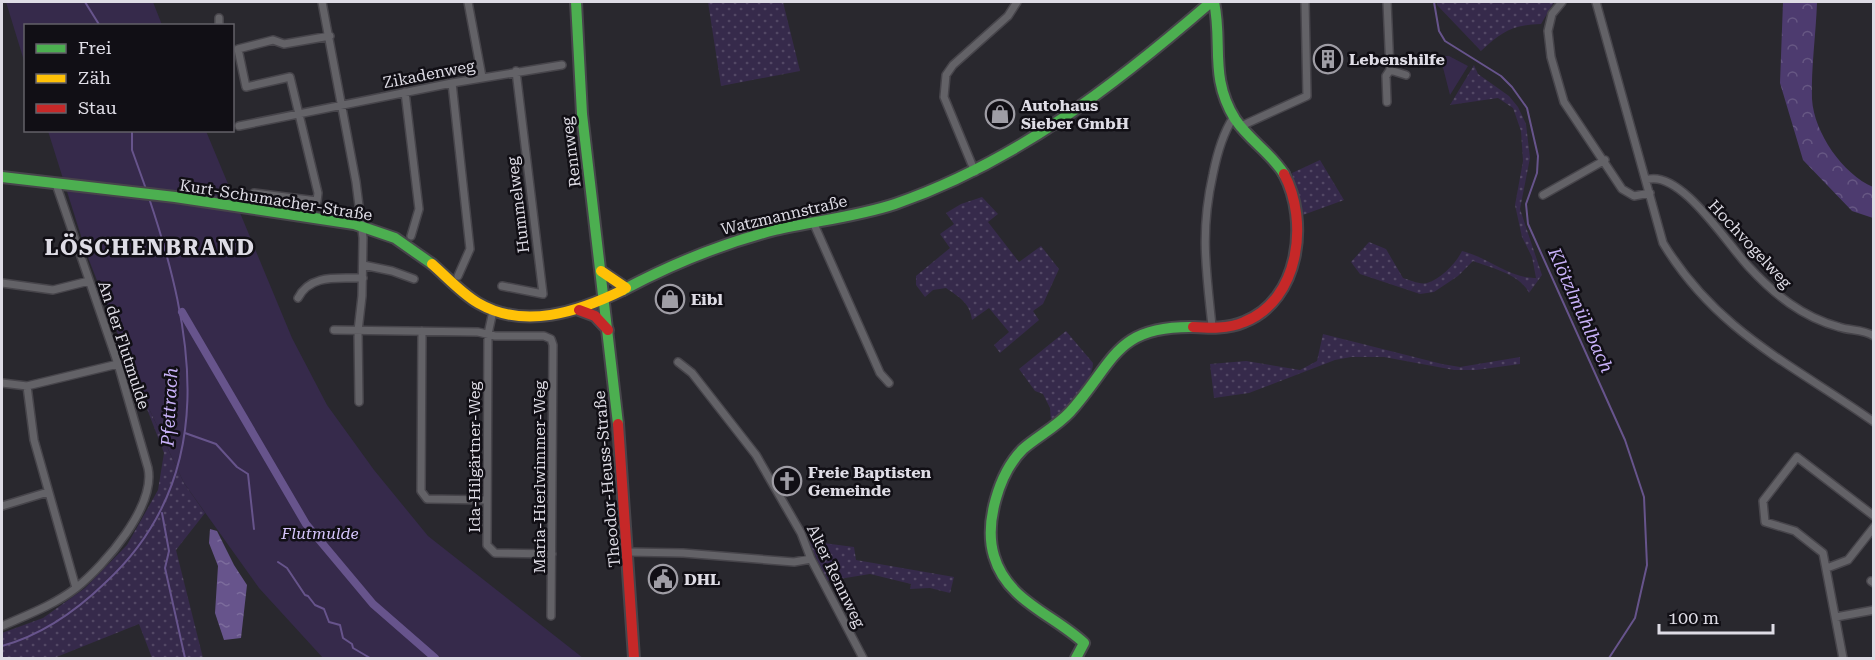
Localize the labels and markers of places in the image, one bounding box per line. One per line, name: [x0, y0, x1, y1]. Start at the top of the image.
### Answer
building icon: Lebenshilfe: [1312, 43, 1344, 75]
place label: Lebenshilfe: [1349, 50, 1445, 69]
place label: Autohaus Sieber GmbH: [1021, 96, 1129, 133]
shop icon: Autohaus Sieber GmbH: [984, 98, 1016, 130]
shop icon: Eibl: [654, 283, 686, 315]
place label: Eibl: [691, 290, 723, 309]
place label: Freie Baptisten Gemeinde: [808, 463, 932, 500]
church icon: Freie Baptisten Gemeinde: [771, 465, 803, 497]
public building icon: DHL: [647, 563, 679, 595]
place label: DHL: [684, 570, 720, 589]

